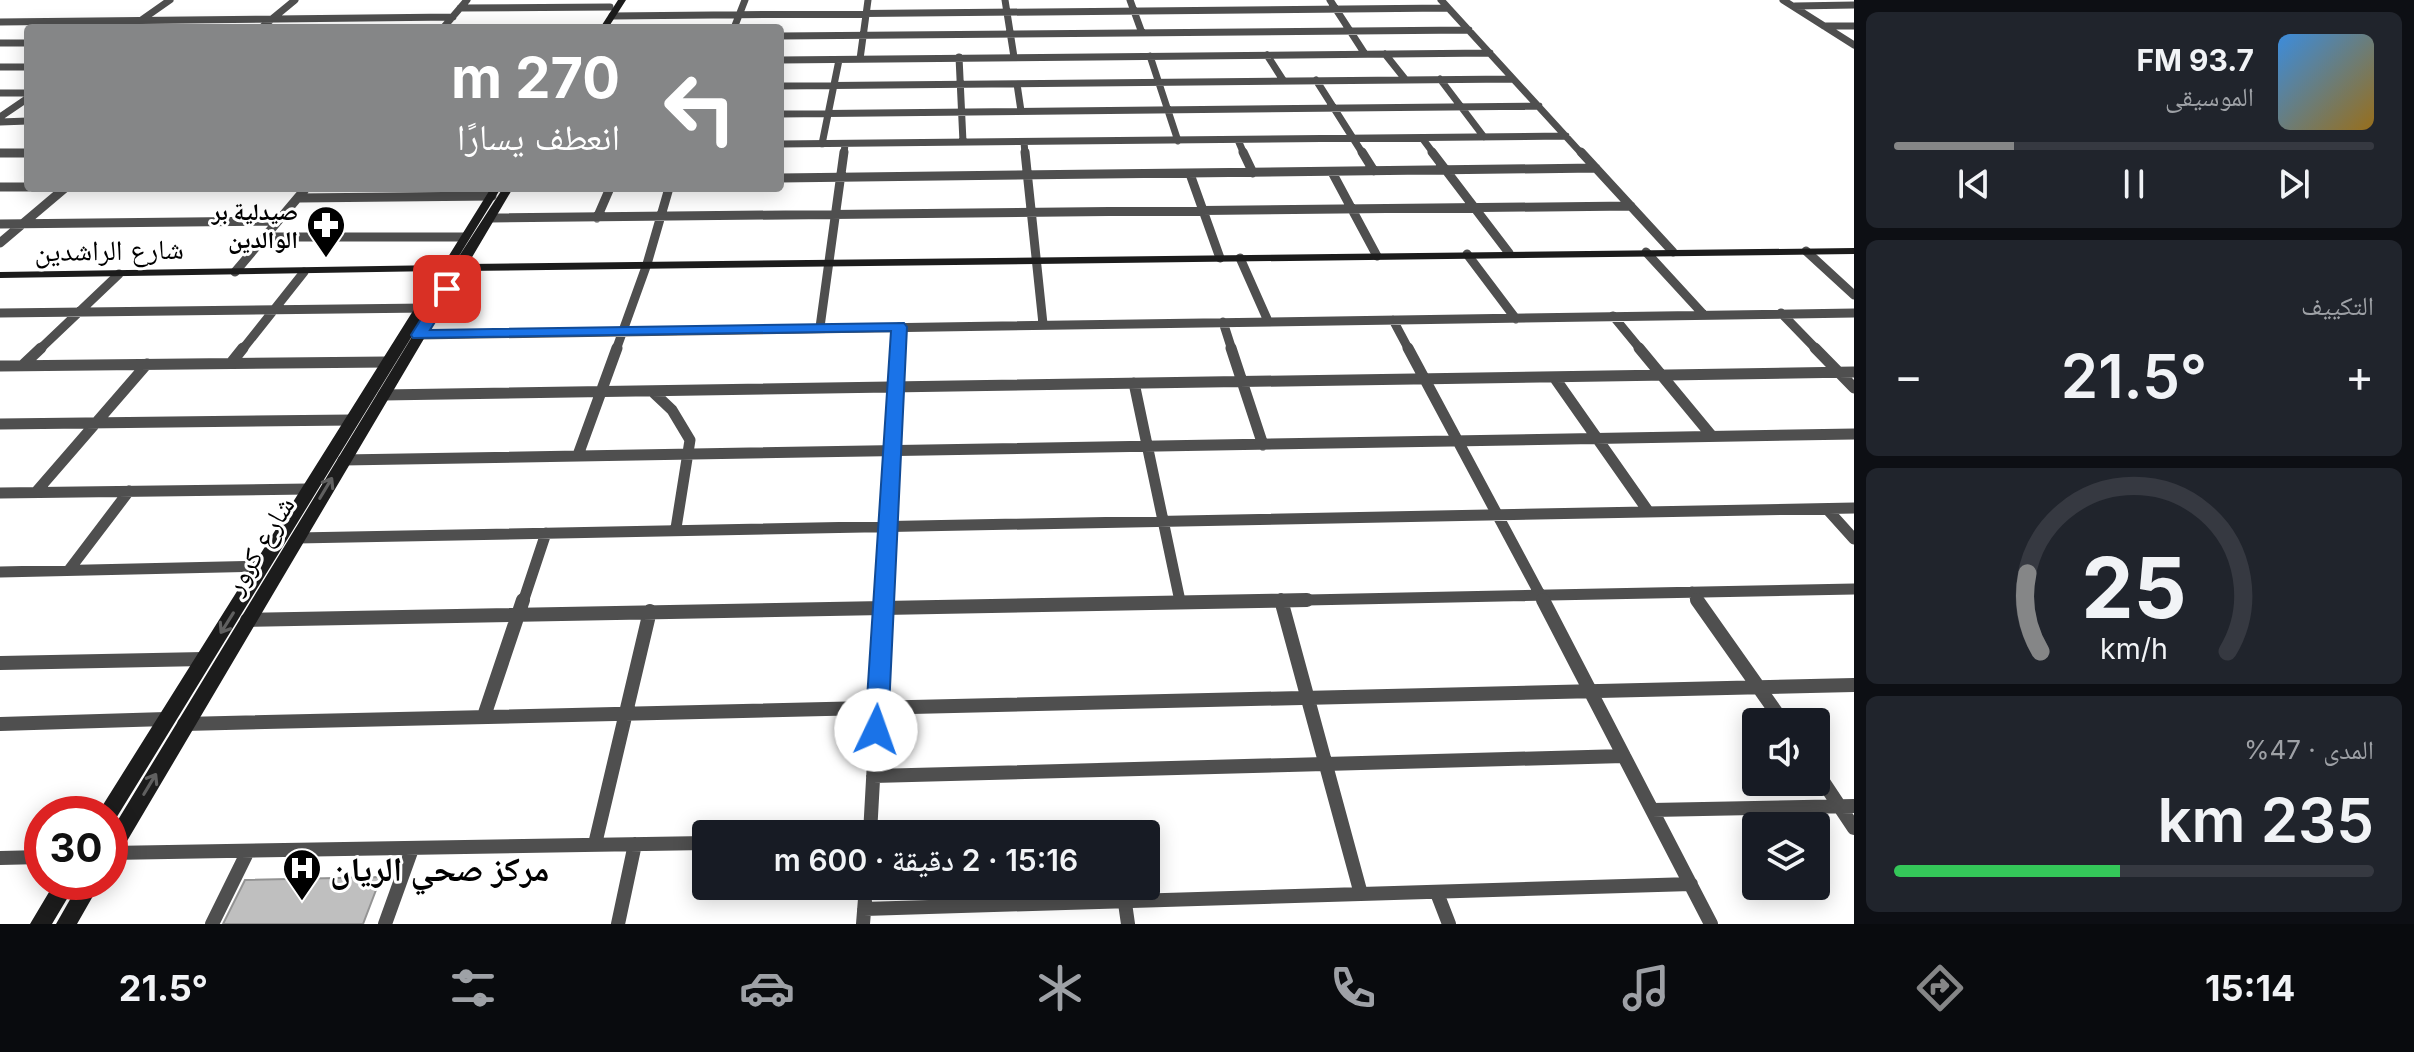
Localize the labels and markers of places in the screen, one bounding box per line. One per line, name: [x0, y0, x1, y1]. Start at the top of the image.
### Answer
place label: صيدلية بر الوالدين: [211, 197, 298, 254]
pharmacy icon: صيدلية بر الوالدين: [305, 204, 347, 259]
pin: [413, 255, 481, 323]
hospital icon: مركز صحي الريان: [281, 847, 323, 902]
place label: مركز صحي الريان: [330, 848, 549, 896]

